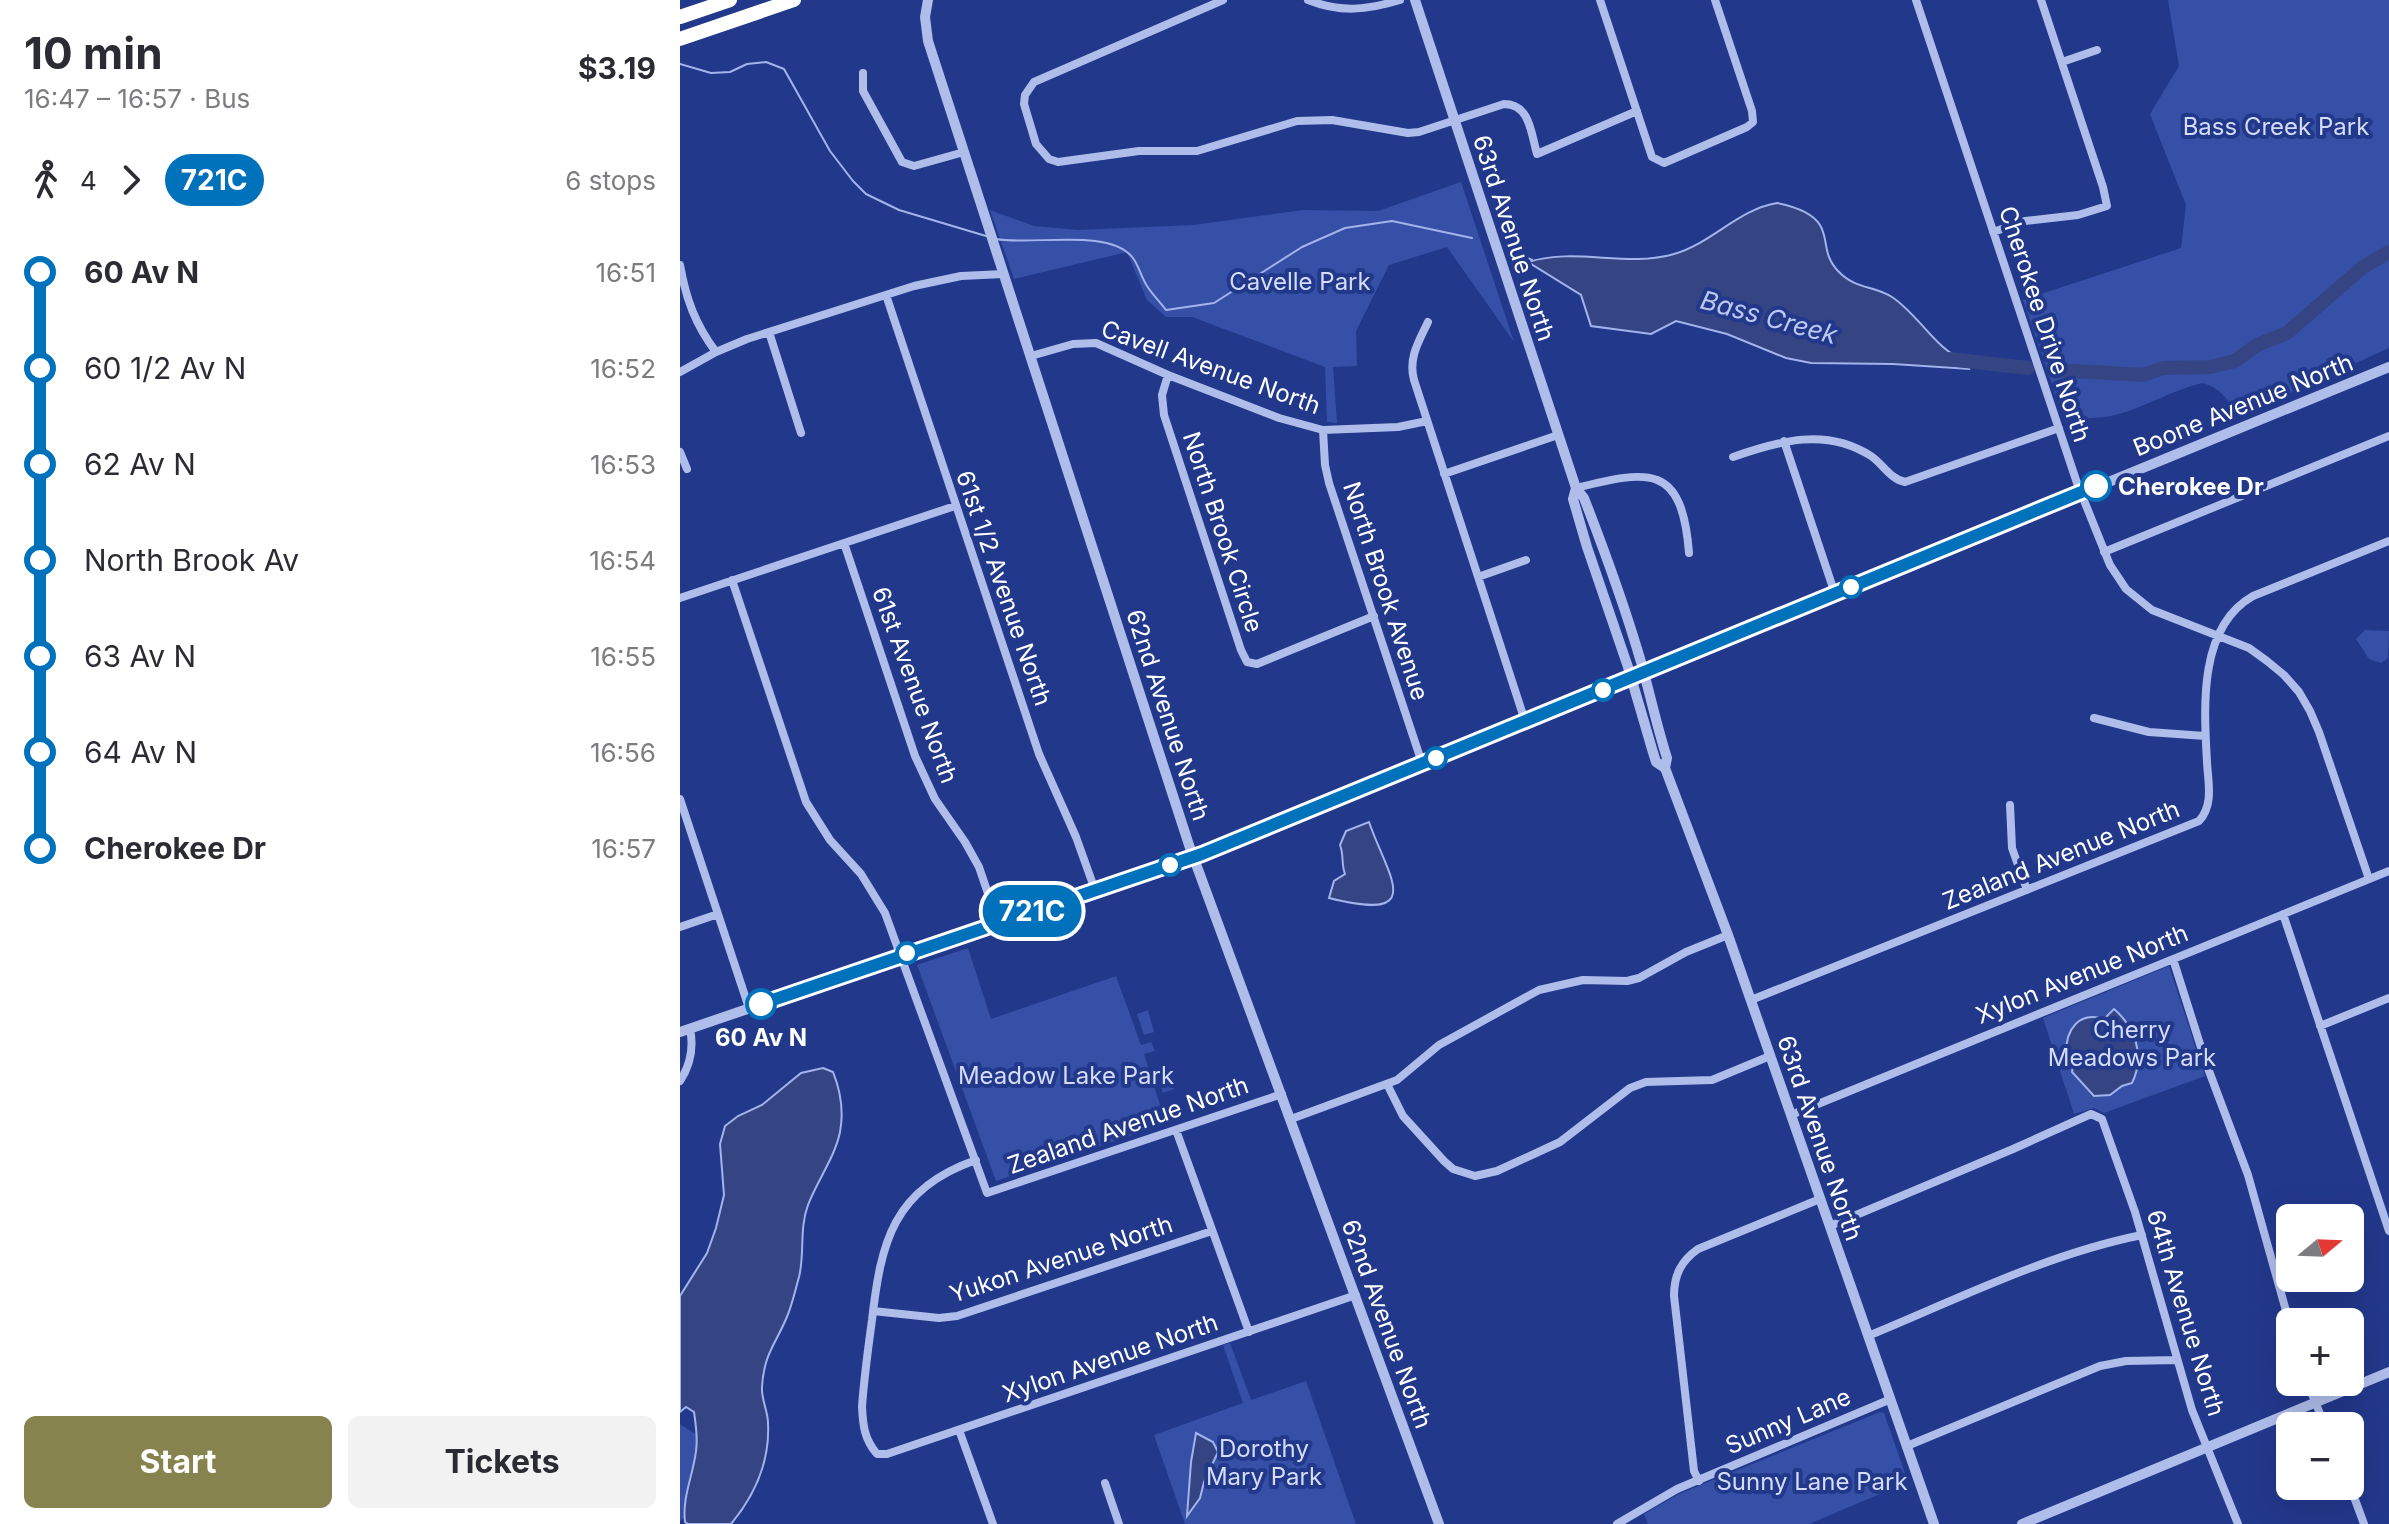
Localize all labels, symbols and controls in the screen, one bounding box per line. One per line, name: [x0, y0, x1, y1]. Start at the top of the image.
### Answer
text: 10 min: [24, 26, 163, 80]
text: $3.19: [578, 50, 656, 86]
text: 16:47 – 16:57 · Bus: [24, 83, 250, 114]
park label: Bass Creek Park: [2183, 112, 2369, 141]
street label: 63rd Avenue North: [1467, 131, 1561, 345]
icon: walk: [24, 158, 68, 202]
icon: forward: [109, 158, 153, 202]
text: 721C: [181, 163, 248, 197]
text: 4: [80, 165, 97, 196]
text: 6 stops: [565, 165, 656, 196]
street label: Cherokee Drive North: [1993, 202, 2097, 446]
text: 60 Av N: [84, 254, 199, 290]
text: 16:51: [595, 257, 656, 288]
park label: Cavelle Park: [1229, 267, 1371, 296]
water label: Bass Creek: [1697, 284, 1841, 350]
street label: Cavell Avenue North: [1097, 314, 1325, 420]
street label: Boone Avenue North: [2129, 348, 2357, 462]
text: 60 1/2 Av N: [84, 350, 246, 386]
text: 16:52: [590, 353, 656, 384]
street label: North Brook Circle: [1177, 428, 1269, 636]
text: 62 Av N: [84, 446, 196, 482]
text: 16:53: [590, 449, 656, 480]
street label: 61st 1/2 Avenue North: [950, 467, 1058, 709]
marker: Cherokee Dr: [2081, 471, 2111, 501]
place label: Cherokee Dr: [2118, 472, 2264, 501]
street label: North Brook Avenue: [1337, 478, 1435, 704]
text: North Brook Av: [84, 542, 299, 578]
text: 16:54: [589, 545, 656, 576]
unlabelled marker: [1840, 576, 1862, 598]
street label: 61st Avenue North: [866, 583, 964, 787]
street label: 62nd Avenue North: [1120, 606, 1216, 824]
text: 63 Av N: [84, 638, 196, 674]
text: 16:55: [590, 641, 656, 672]
unlabelled marker: [1592, 679, 1614, 701]
text: 64 Av N: [84, 734, 197, 770]
text: 16:56: [590, 737, 656, 768]
unlabelled marker: [1425, 747, 1447, 769]
street label: Zealand Avenue North: [1938, 794, 2184, 916]
text: Cherokee Dr: [84, 830, 266, 866]
text: 16:57: [591, 833, 656, 864]
unlabelled marker: [1159, 854, 1181, 876]
line badge: 721C: [976, 885, 1088, 937]
text: 721C: [999, 894, 1065, 928]
street label: Xylon Avenue North: [1972, 918, 2192, 1030]
unlabelled marker: [896, 942, 918, 964]
marker: 60 Av N: [746, 989, 776, 1019]
park label: Cherry Meadows Park: [2048, 1015, 2216, 1072]
place label: 60 Av N: [715, 1023, 807, 1052]
street label: 63rd Avenue North: [1771, 1032, 1869, 1244]
park label: Meadow Lake Park: [958, 1061, 1174, 1090]
street label: Zealand Avenue North: [1004, 1070, 1252, 1180]
north arrow: [2276, 1204, 2364, 1292]
map controls: [2276, 1204, 2364, 1500]
street label: 64th Avenue North: [2141, 1206, 2231, 1420]
street label: Yukon Avenue North: [946, 1209, 1176, 1309]
street label: 62nd Avenue North: [1336, 1216, 1438, 1432]
street label: Xylon Avenue North: [998, 1307, 1222, 1409]
button: +: [2276, 1308, 2364, 1396]
street label: Sunny Lane: [1721, 1382, 1855, 1460]
button: −: [2276, 1412, 2364, 1500]
button: Start: [24, 1416, 332, 1508]
button: Tickets: [348, 1416, 656, 1508]
park label: Dorothy Mary Park: [1206, 1434, 1322, 1491]
park label: Sunny Lane Park: [1716, 1467, 1908, 1496]

